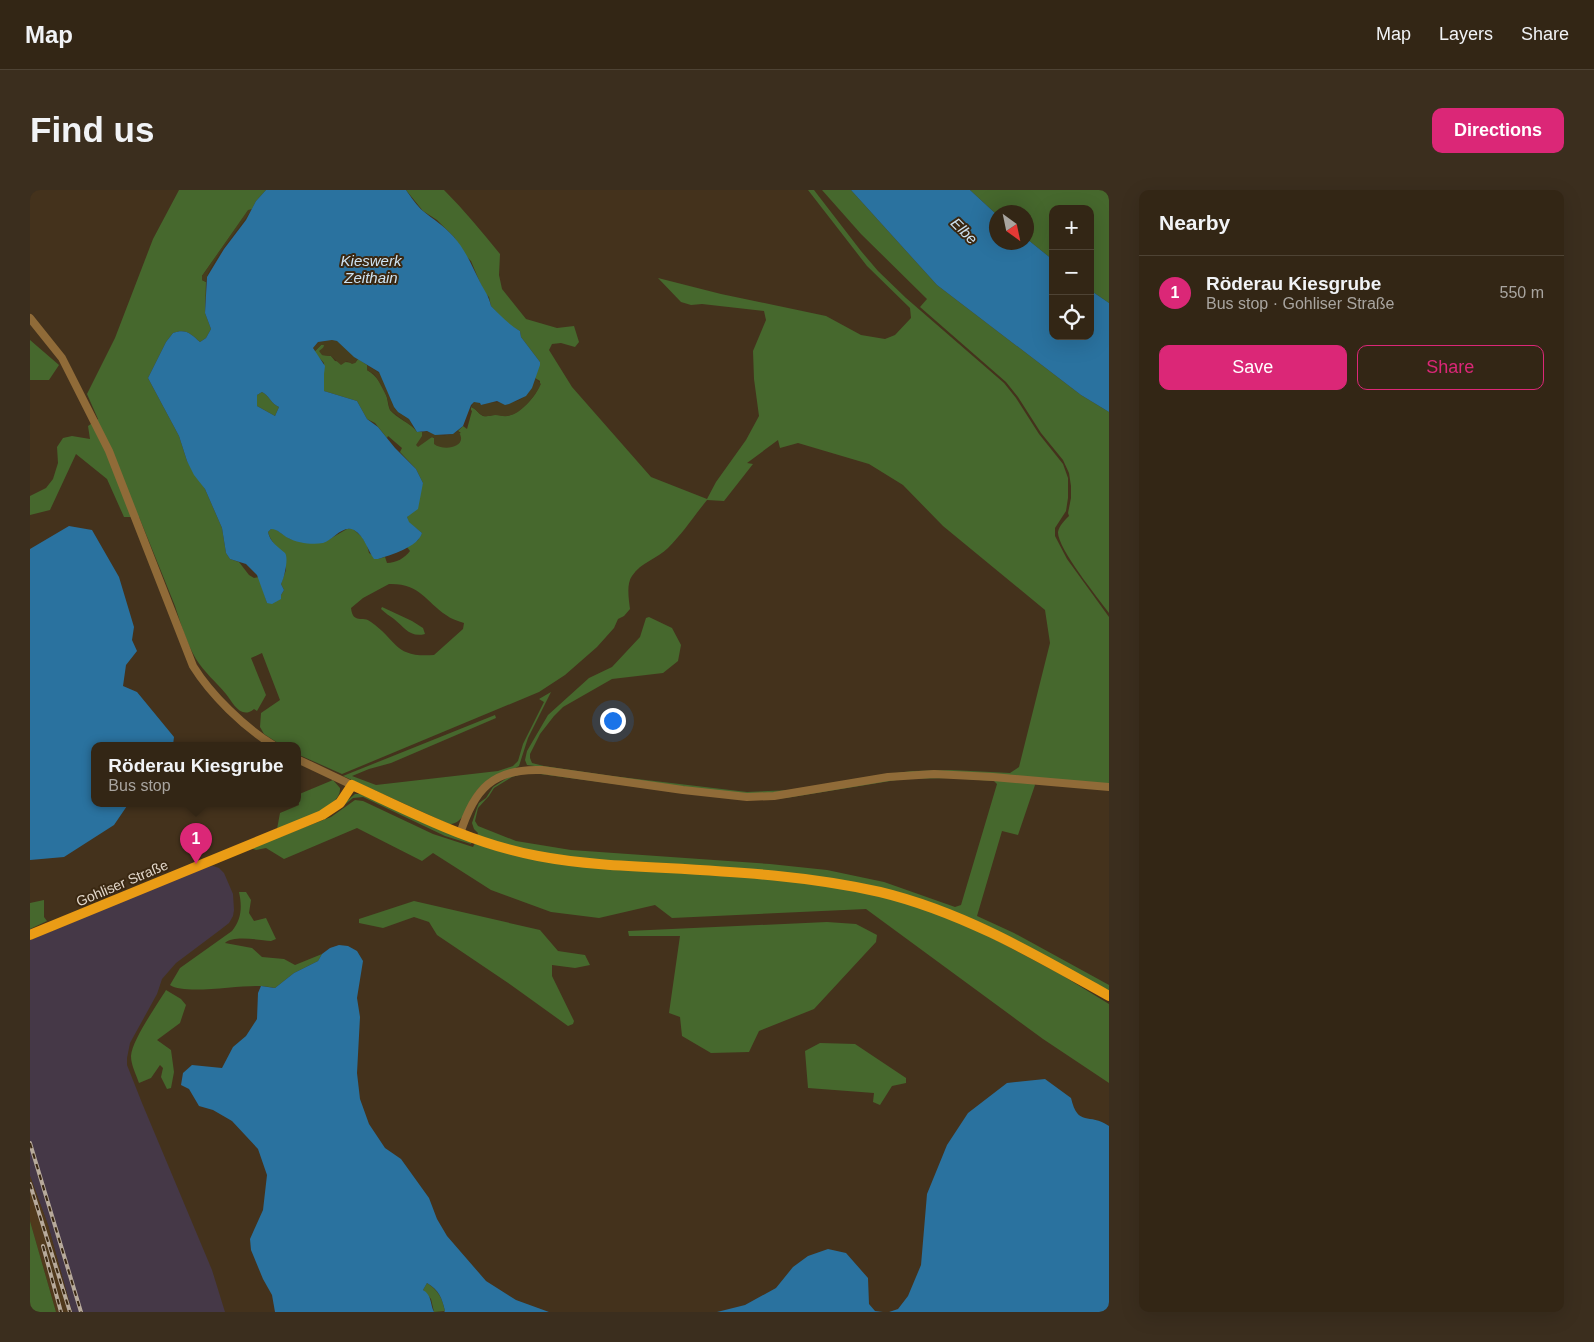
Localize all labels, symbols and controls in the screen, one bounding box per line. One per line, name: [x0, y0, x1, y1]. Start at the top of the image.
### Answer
text: Map: [25, 21, 73, 48]
text: Map: [1376, 24, 1411, 44]
text: Layers: [1439, 24, 1493, 44]
text: Share: [1521, 24, 1569, 44]
button: Directions: [1432, 108, 1564, 153]
text: Find us: [30, 110, 154, 149]
north arrow: [989, 205, 1034, 250]
map controls: [1049, 205, 1094, 340]
button: +: [1049, 205, 1094, 250]
text: Nearby: [1159, 211, 1230, 234]
water label: Elbe: [948, 214, 981, 247]
button: −: [1049, 250, 1094, 295]
water label: Kieswerk Zeithain: [341, 252, 403, 286]
text: Röderau Kiesgrube: [1206, 273, 1381, 294]
text: 1: [1171, 284, 1179, 301]
text: 550 m: [1500, 284, 1544, 301]
button: locate: [1049, 295, 1094, 340]
text: Bus stop · Gohliser Straße: [1206, 295, 1395, 312]
button: Save: [1159, 345, 1347, 390]
button: Share: [1357, 345, 1544, 390]
your location: [600, 708, 626, 734]
popup: [91, 742, 301, 807]
text: Röderau Kiesgrube: [108, 755, 284, 776]
text: Bus stop: [108, 777, 171, 794]
pin: 1: [180, 823, 212, 864]
street label: Gohliser Straße: [74, 856, 170, 910]

